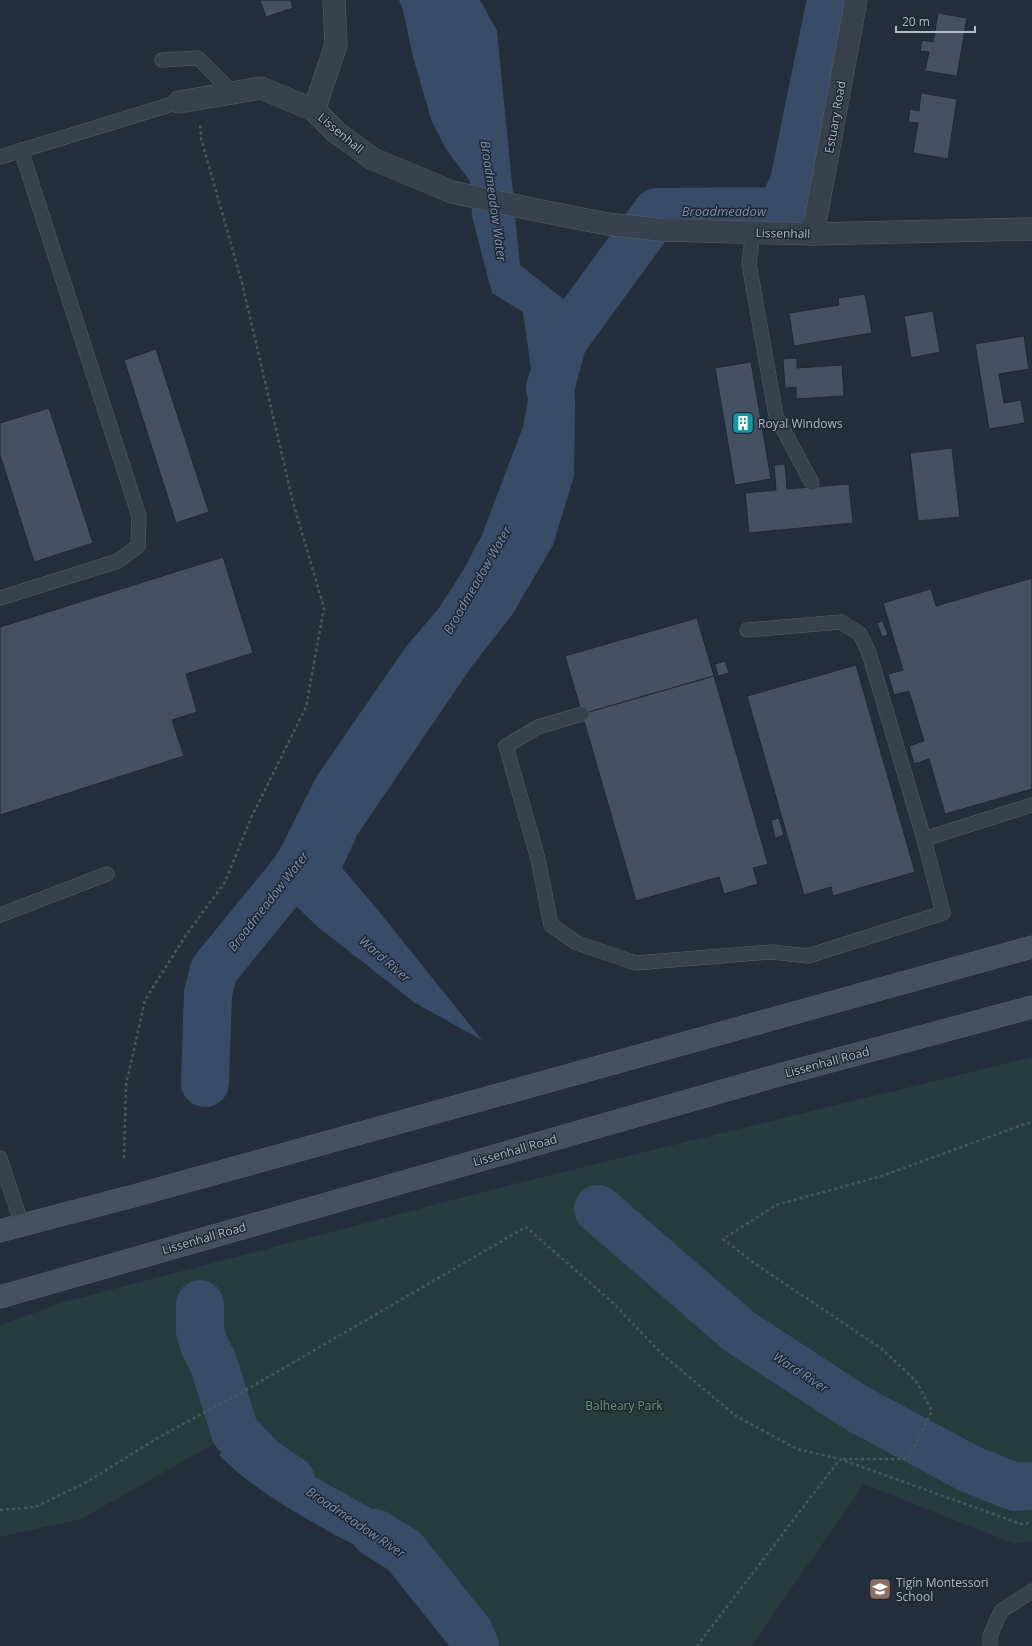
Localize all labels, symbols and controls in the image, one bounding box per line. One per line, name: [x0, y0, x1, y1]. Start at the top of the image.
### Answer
scale bar: [896, 8, 975, 34]
text: 20 m: [902, 13, 930, 30]
street label: Estuary Road: [820, 79, 850, 155]
street label: Lissenhall: [315, 109, 367, 157]
water label: Broadmeadow Water: [477, 139, 512, 264]
water label: Broadmeadow: [682, 202, 767, 220]
street label: Lissenhall: [755, 224, 811, 242]
building icon: Royal Windows: [730, 410, 756, 436]
place label: Royal Windows: [758, 415, 843, 432]
water label: Broadmeadow Water: [439, 522, 516, 637]
water label: Broadmeadow Water: [223, 847, 313, 955]
water label: Ward River: [355, 932, 415, 987]
street label: Lissenhall Road: [783, 1043, 871, 1081]
street label: Lissenhall Road: [471, 1130, 559, 1170]
street label: Lissenhall Road: [160, 1218, 248, 1258]
water label: Ward River: [770, 1347, 833, 1397]
park label: Balheary Park: [585, 1397, 663, 1414]
water label: Broadmeadow River: [303, 1482, 410, 1562]
place label: Tigín Montessori School: [896, 1574, 989, 1605]
school or university icon: Tigín Montessori School: [867, 1576, 893, 1602]

